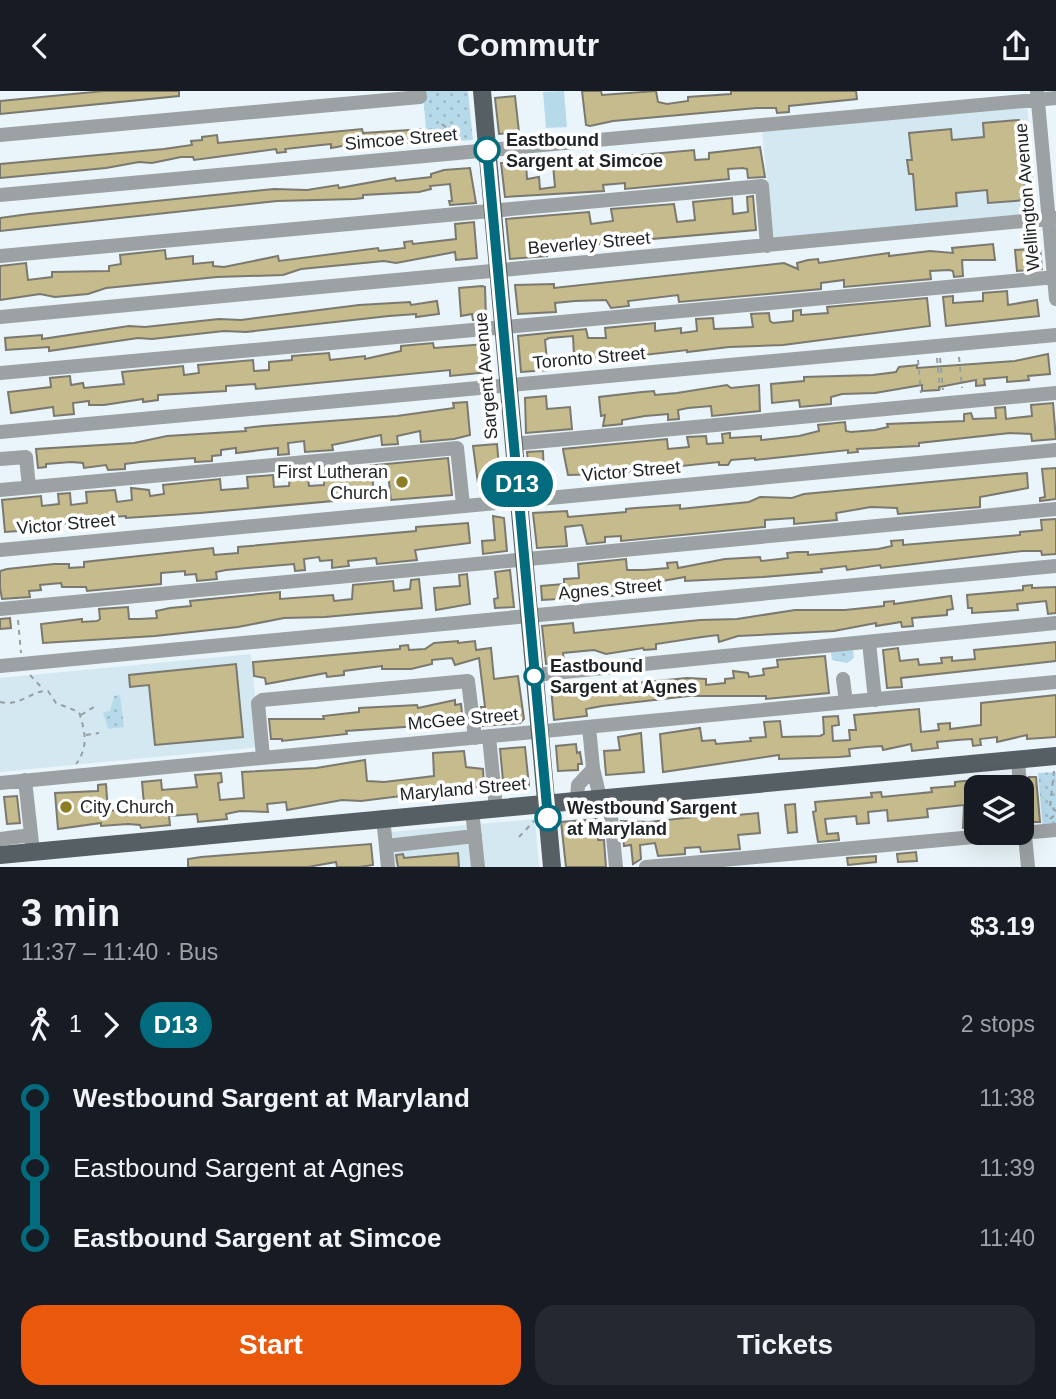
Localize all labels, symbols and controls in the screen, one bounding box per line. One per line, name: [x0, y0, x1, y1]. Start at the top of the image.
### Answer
icon: back: [21, 27, 59, 65]
text: Commutr: [457, 27, 599, 63]
icon: share: [997, 27, 1035, 65]
street label: Wellington Avenue: [1011, 122, 1043, 272]
street label: Simcoe Street: [344, 124, 458, 154]
place label: Eastbound Sargent at Simcoe: [506, 130, 663, 171]
marker: Eastbound Sargent at Simcoe: [474, 137, 500, 163]
street label: Beverley Street: [527, 228, 651, 258]
street label: Sargent Avenue: [470, 311, 502, 441]
street label: Toronto Street: [532, 343, 646, 373]
street label: Victor Street: [581, 457, 681, 485]
line badge: D13: [477, 461, 557, 507]
place label: First Lutheran Church: [277, 462, 388, 503]
text: D13: [495, 470, 539, 497]
marker: First Lutheran Church: [394, 474, 410, 490]
street label: Victor Street: [16, 510, 116, 538]
street label: Agnes Street: [557, 575, 663, 603]
place label: Eastbound Sargent at Agnes: [550, 656, 697, 697]
marker: Eastbound Sargent at Agnes: [524, 666, 544, 686]
street label: McGee Street: [407, 704, 519, 734]
street label: Maryland Street: [399, 774, 527, 804]
map controls: [964, 775, 1034, 845]
button: layers: [964, 775, 1034, 845]
place label: City Church: [80, 797, 174, 817]
place label: Westbound Sargent at Maryland: [567, 798, 737, 839]
marker: City Church: [58, 799, 74, 815]
marker: Westbound Sargent at Maryland: [535, 805, 561, 831]
text: 3 min: [21, 892, 120, 934]
text: $3.19: [970, 911, 1035, 941]
text: 11:37 – 11:40 · Bus: [21, 939, 218, 965]
icon: walk: [21, 1006, 59, 1044]
icon: forward: [92, 1006, 130, 1044]
text: 1: [69, 1011, 82, 1037]
text: D13: [154, 1011, 198, 1038]
text: 2 stops: [961, 1011, 1035, 1037]
text: Westbound Sargent at Maryland: [73, 1083, 470, 1113]
text: 11:38: [979, 1085, 1035, 1111]
text: Eastbound Sargent at Agnes: [73, 1153, 404, 1183]
text: 11:39: [979, 1155, 1035, 1181]
text: Eastbound Sargent at Simcoe: [73, 1223, 441, 1253]
text: 11:40: [979, 1225, 1035, 1251]
button: Start: [21, 1305, 521, 1385]
button: Tickets: [535, 1305, 1035, 1385]

